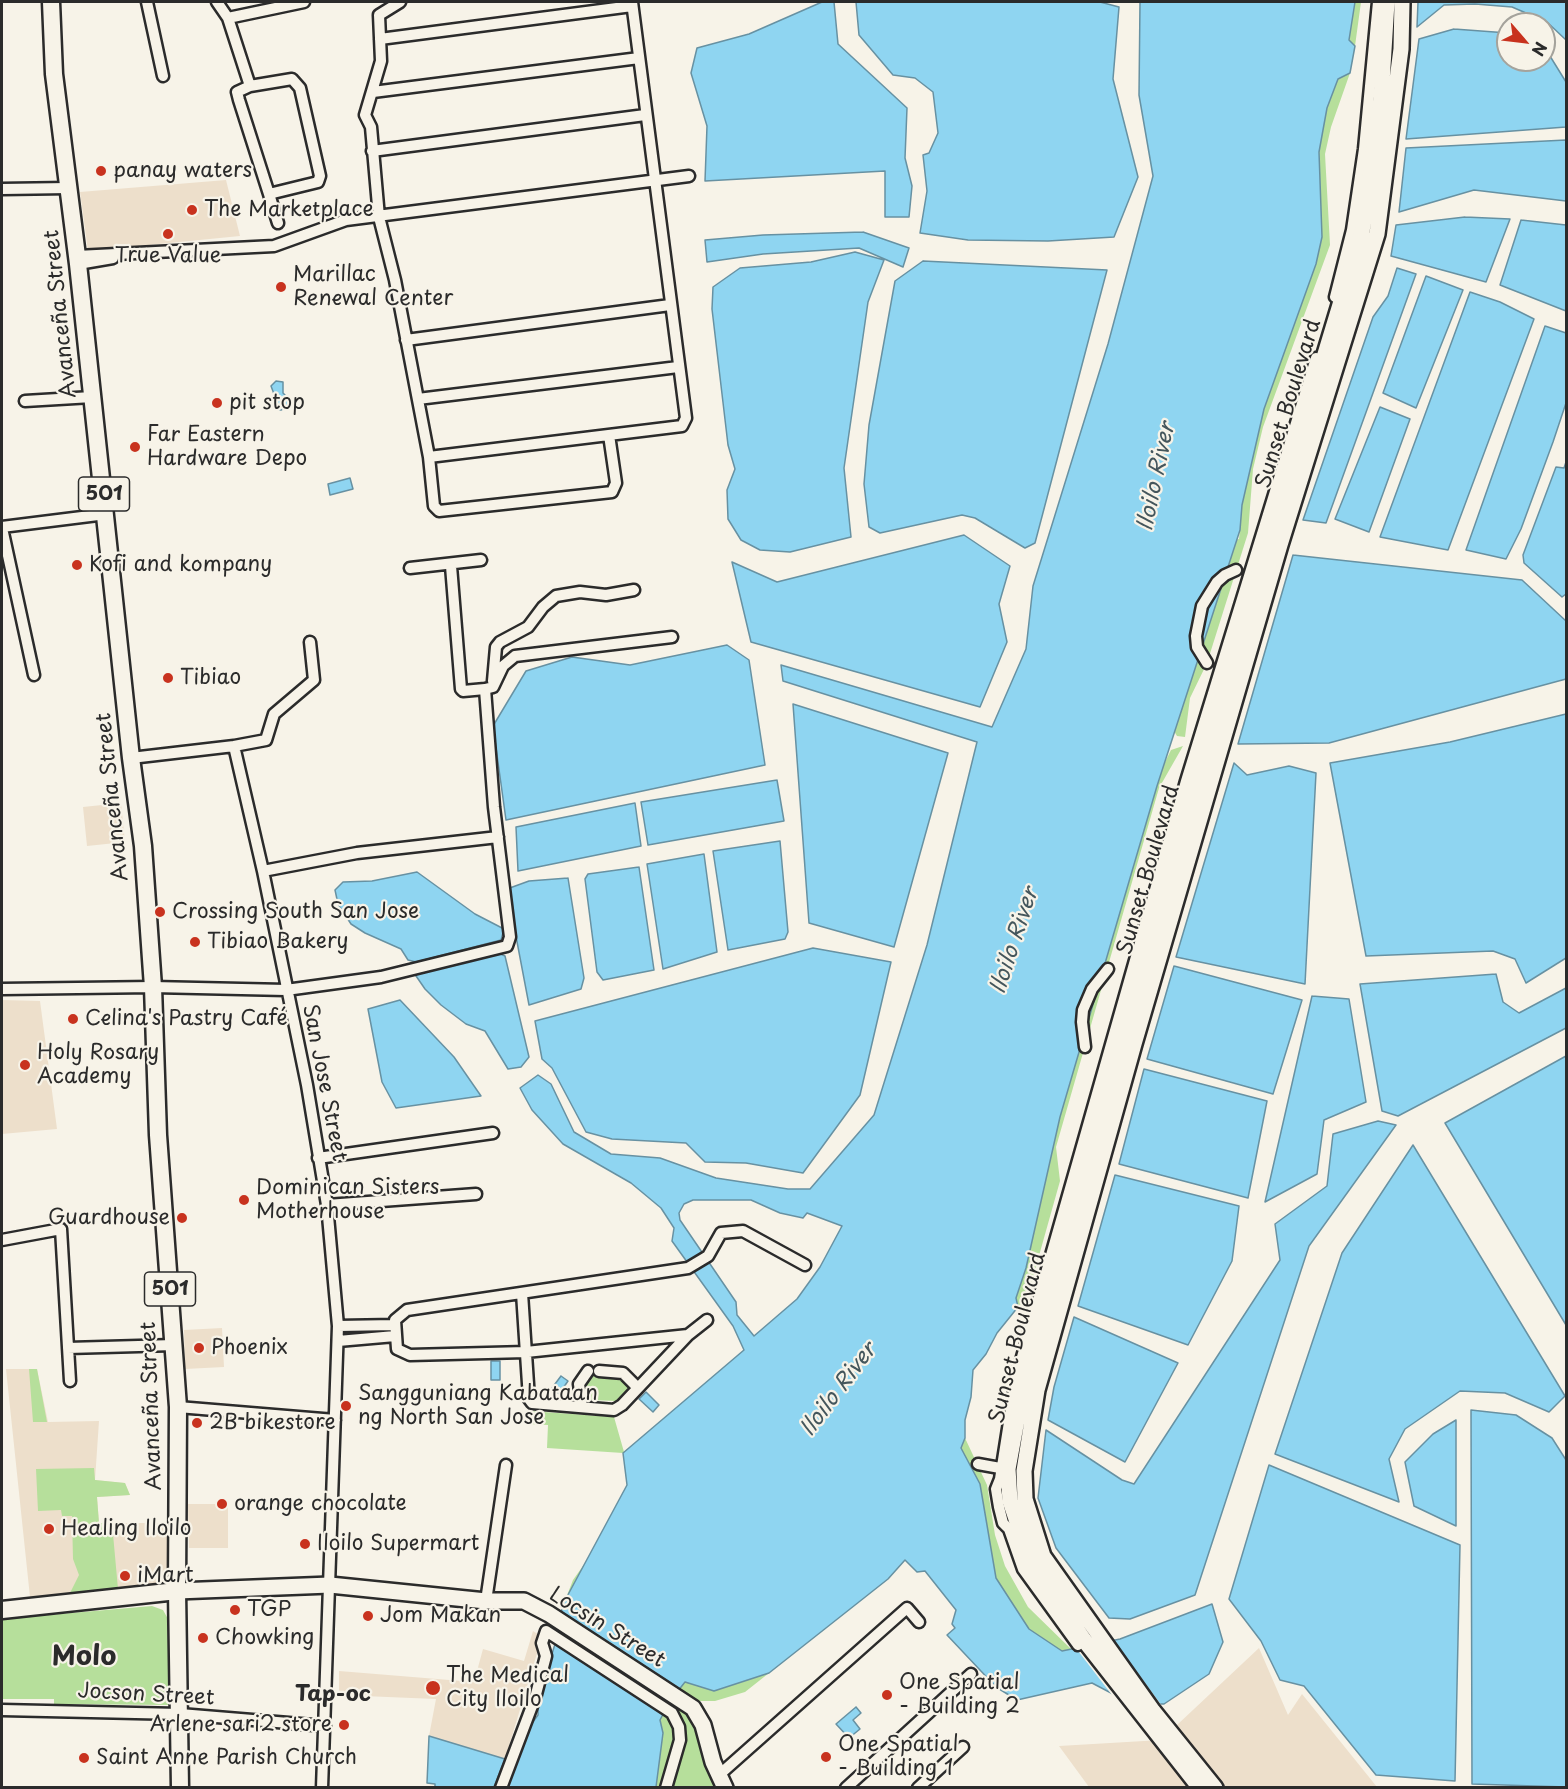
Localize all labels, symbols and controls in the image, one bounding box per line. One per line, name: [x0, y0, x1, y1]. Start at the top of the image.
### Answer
north arrow: [1496, 12, 1556, 72]
text: N: [1527, 38, 1554, 61]
place label: panay waters: [113, 158, 252, 184]
marker: panay waters: [94, 164, 108, 178]
place label: The Marketplace: [204, 197, 374, 223]
marker: The Marketplace: [185, 203, 199, 217]
marker: True Value: [161, 227, 175, 241]
street label: Avanceña Street: [40, 229, 82, 399]
place label: True Value: [115, 243, 221, 269]
place label: Marillac Renewal Center: [293, 262, 453, 312]
marker: Marillac Renewal Center: [274, 280, 288, 294]
street label: Sunset Boulevard: [1251, 316, 1327, 492]
place label: pit stop: [229, 390, 305, 416]
marker: pit stop: [210, 396, 224, 410]
water label: Iloilo River: [1133, 421, 1181, 533]
place label: Far Eastern Hardware Depo: [147, 422, 307, 472]
marker: Far Eastern Hardware Depo: [128, 440, 142, 454]
road number: 501: [78, 477, 130, 511]
place label: Kofi and kompany: [89, 552, 272, 578]
marker: Kofi and kompany: [70, 558, 84, 572]
place label: Tibiao: [180, 665, 241, 691]
marker: Tibiao: [161, 671, 175, 685]
street label: Avanceña Street: [92, 712, 134, 882]
street label: Sunset Boulevard: [1113, 782, 1185, 958]
water label: Iloilo River: [985, 885, 1045, 997]
place label: Crossing South San Jose: [172, 899, 419, 925]
marker: Crossing South San Jose: [153, 905, 167, 919]
place label: Tibiao Bakery: [207, 929, 348, 955]
marker: Tibiao Bakery: [188, 935, 202, 949]
street label: San Jose Street: [296, 1003, 352, 1163]
place label: Celina's Pastry Café: [85, 1006, 288, 1032]
marker: Celina's Pastry Café: [66, 1012, 80, 1026]
place label: Holy Rosary Academy: [37, 1040, 159, 1090]
marker: Holy Rosary Academy: [18, 1058, 32, 1072]
place label: Dominican Sisters Motherhouse: [256, 1175, 439, 1225]
marker: Dominican Sisters Motherhouse: [237, 1193, 251, 1207]
place label: Guardhouse: [48, 1205, 170, 1231]
marker: Guardhouse: [175, 1211, 189, 1225]
street label: Sunset Boulevard: [985, 1250, 1051, 1426]
road number: 501: [144, 1272, 195, 1306]
street label: Avanceña Street: [136, 1321, 168, 1491]
place label: Phoenix: [211, 1335, 288, 1361]
water label: Iloilo River: [795, 1338, 883, 1442]
marker: Phoenix: [192, 1341, 206, 1355]
place label: Sangguniang Kabataan ng North San Jose: [358, 1381, 598, 1431]
marker: Sangguniang Kabataan ng North San Jose: [339, 1399, 353, 1413]
place label: 2B bikestore: [209, 1410, 336, 1436]
marker: 2B bikestore: [190, 1416, 204, 1430]
place label: orange chocolate: [234, 1491, 407, 1517]
marker: orange chocolate: [215, 1497, 229, 1511]
place label: Healing Iloilo: [61, 1516, 192, 1542]
marker: Healing Iloilo: [42, 1522, 56, 1536]
place label: Iloilo Supermart: [317, 1531, 479, 1557]
marker: Iloilo Supermart: [298, 1537, 312, 1551]
place label: iMart: [137, 1563, 193, 1589]
marker: iMart: [118, 1569, 132, 1583]
street label: Locsin Street: [544, 1582, 670, 1674]
place label: TGP: [247, 1597, 291, 1623]
marker: TGP: [228, 1603, 242, 1617]
place label: Jom Makan: [380, 1603, 501, 1629]
marker: Jom Makan: [361, 1609, 375, 1623]
place label: Chowking: [215, 1625, 314, 1651]
marker: Chowking: [196, 1631, 210, 1645]
district label: Molo: [52, 1642, 116, 1674]
place label: The Medical City Iloilo: [446, 1663, 569, 1713]
place label: One Spatial - Building 2: [899, 1670, 1020, 1720]
street label: Jocson Street: [77, 1679, 215, 1711]
marker: The Medical City Iloilo: [424, 1679, 442, 1697]
district label: Tap-oc: [295, 1682, 371, 1708]
marker: One Spatial - Building 2: [880, 1688, 894, 1702]
place label: Arlene sari2 store: [150, 1712, 332, 1738]
marker: Arlene sari2 store: [337, 1718, 351, 1732]
place label: One Spatial - Building 1: [838, 1732, 959, 1782]
place label: Saint Anne Parish Church: [96, 1745, 357, 1771]
marker: One Spatial - Building 1: [819, 1750, 833, 1764]
marker: Saint Anne Parish Church: [77, 1751, 91, 1765]

